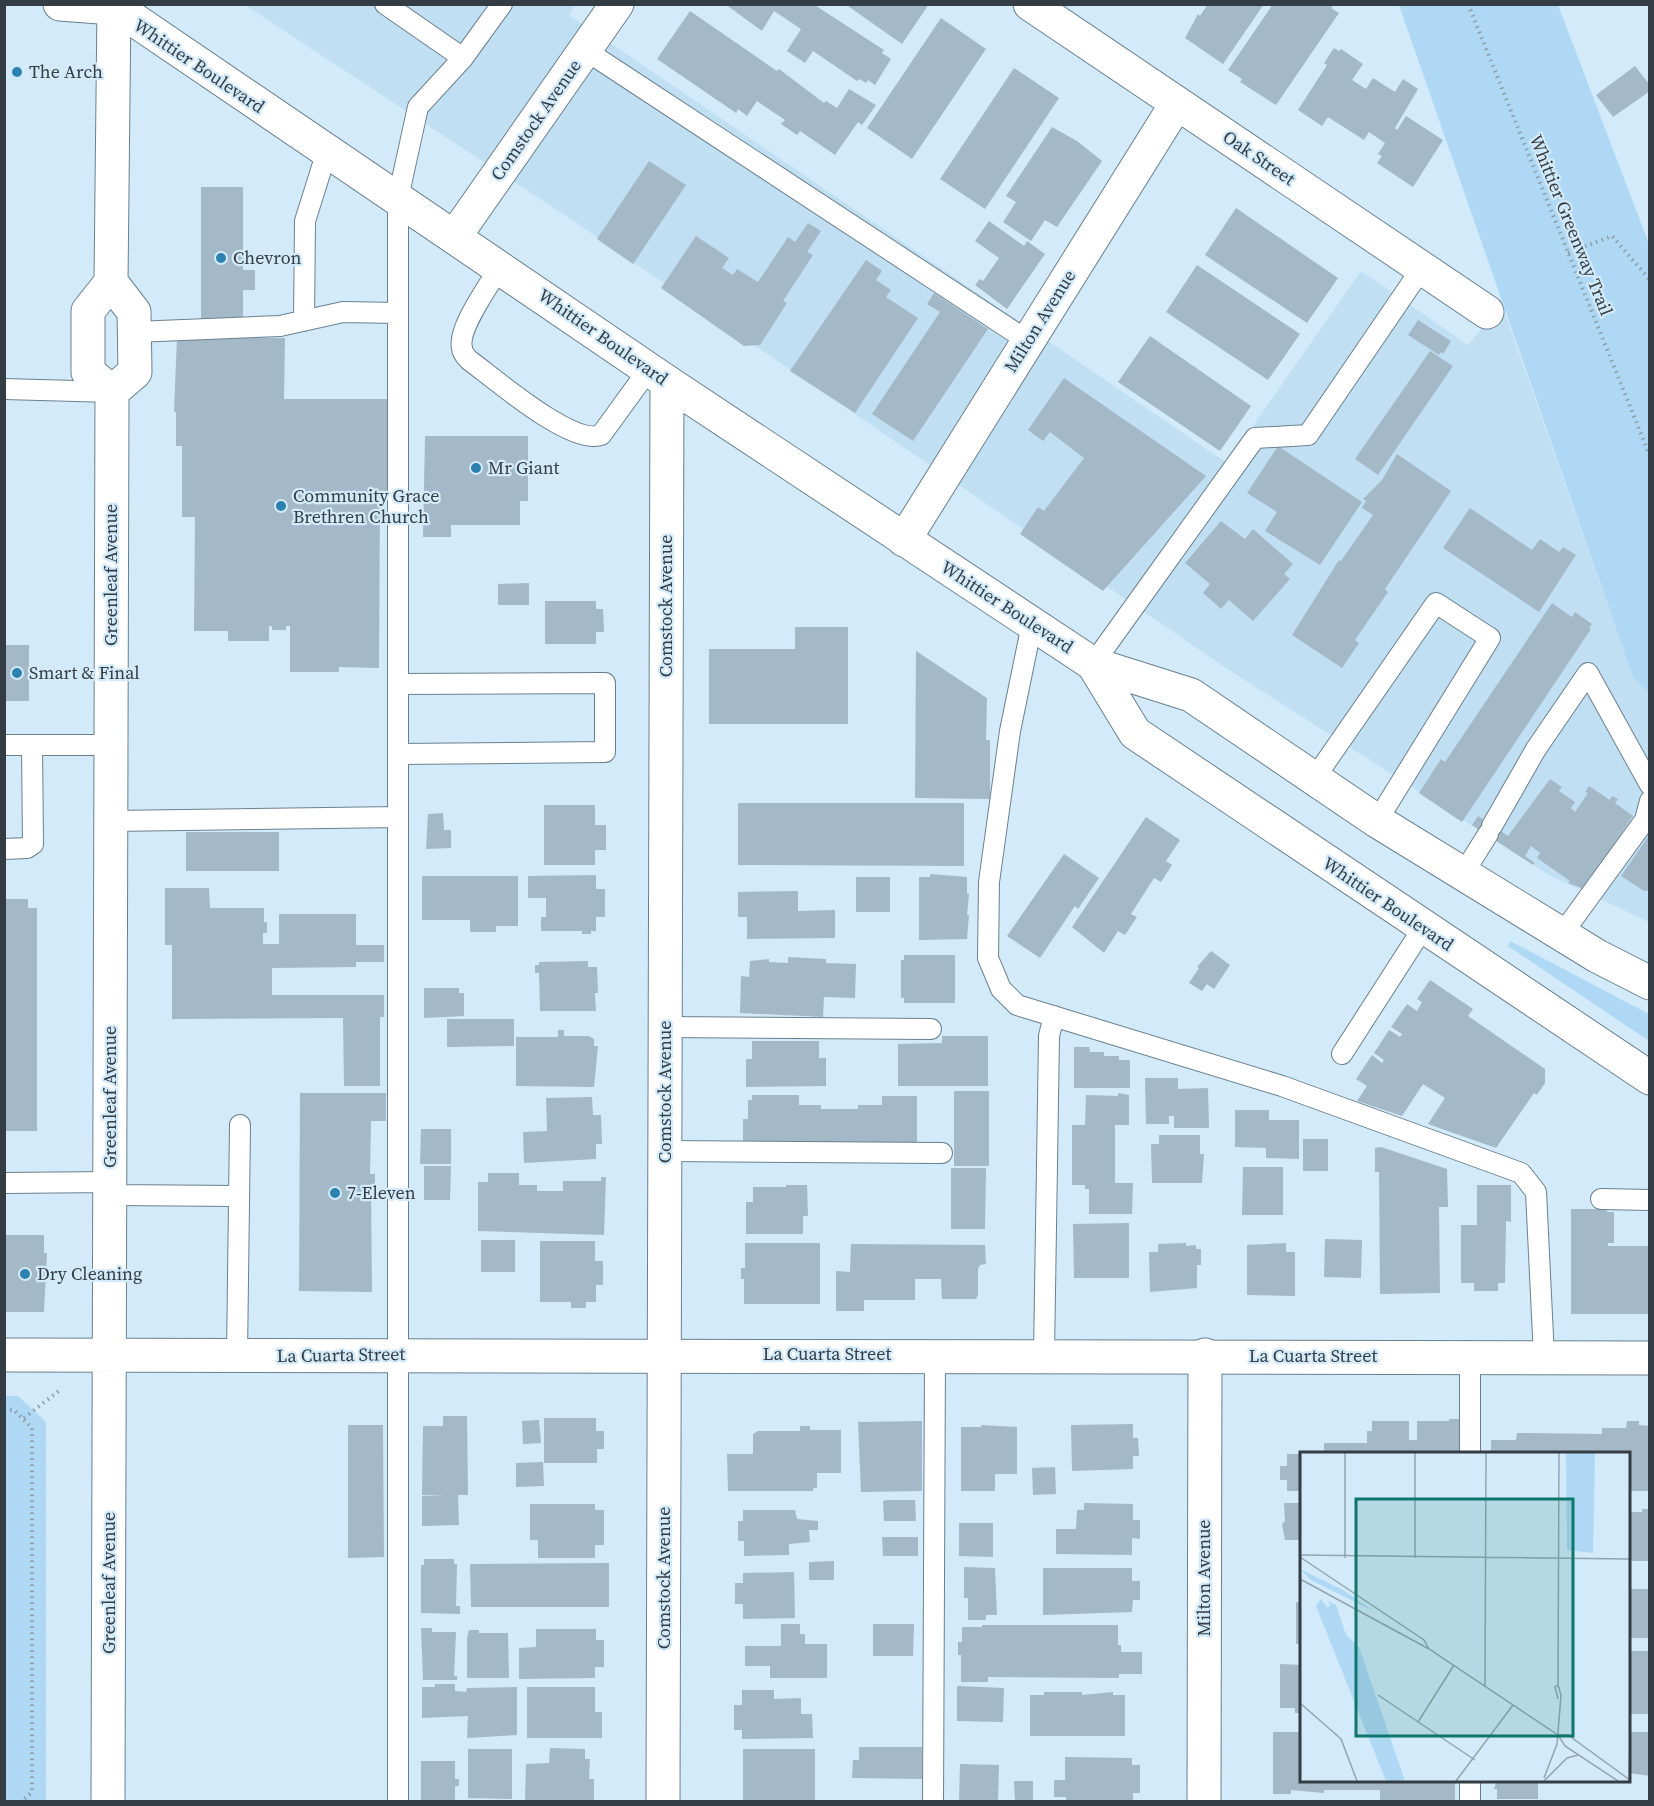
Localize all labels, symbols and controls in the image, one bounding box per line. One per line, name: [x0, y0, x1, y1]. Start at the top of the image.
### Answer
street label: Whittier Boulevard: [129, 12, 270, 119]
street label: Comstock Avenue: [484, 54, 587, 185]
place label: The Arch: [29, 59, 103, 84]
marker: The Arch: [10, 65, 24, 79]
street label: Oak Street: [1218, 124, 1301, 191]
street label: Whittier Greenway Trail: [1524, 131, 1619, 319]
place label: Chevron: [233, 245, 302, 270]
marker: Chevron: [214, 251, 228, 265]
street label: Milton Avenue: [998, 265, 1081, 377]
street label: Whittier Boulevard: [533, 282, 673, 391]
place label: Mr Giant: [488, 455, 560, 480]
marker: Mr Giant: [469, 461, 483, 475]
place label: Community Grace Brethren Church: [293, 483, 439, 529]
marker: Community Grace Brethren Church: [274, 499, 288, 513]
street label: Greenleaf Avenue: [98, 504, 123, 646]
street label: Comstock Avenue: [653, 535, 678, 677]
street label: Whittier Boulevard: [936, 554, 1078, 659]
place label: Smart & Final: [29, 660, 140, 685]
marker: Smart & Final: [10, 666, 24, 680]
street label: Whittier Boulevard: [1318, 850, 1459, 957]
street label: Comstock Avenue: [652, 1021, 677, 1163]
street label: Greenleaf Avenue: [97, 1026, 122, 1168]
place label: 7-Eleven: [347, 1180, 416, 1205]
marker: 7-Eleven: [328, 1186, 342, 1200]
place label: Dry Cleaning: [37, 1261, 142, 1286]
marker: Dry Cleaning: [18, 1267, 32, 1281]
street label: La Cuarta Street: [277, 1341, 406, 1368]
street label: La Cuarta Street: [763, 1341, 891, 1366]
street label: La Cuarta Street: [1249, 1343, 1377, 1368]
inset map: [1300, 1452, 1630, 1782]
street label: Comstock Avenue: [651, 1507, 676, 1649]
street label: Greenleaf Avenue: [96, 1512, 121, 1654]
street label: Milton Avenue: [1191, 1520, 1216, 1636]

